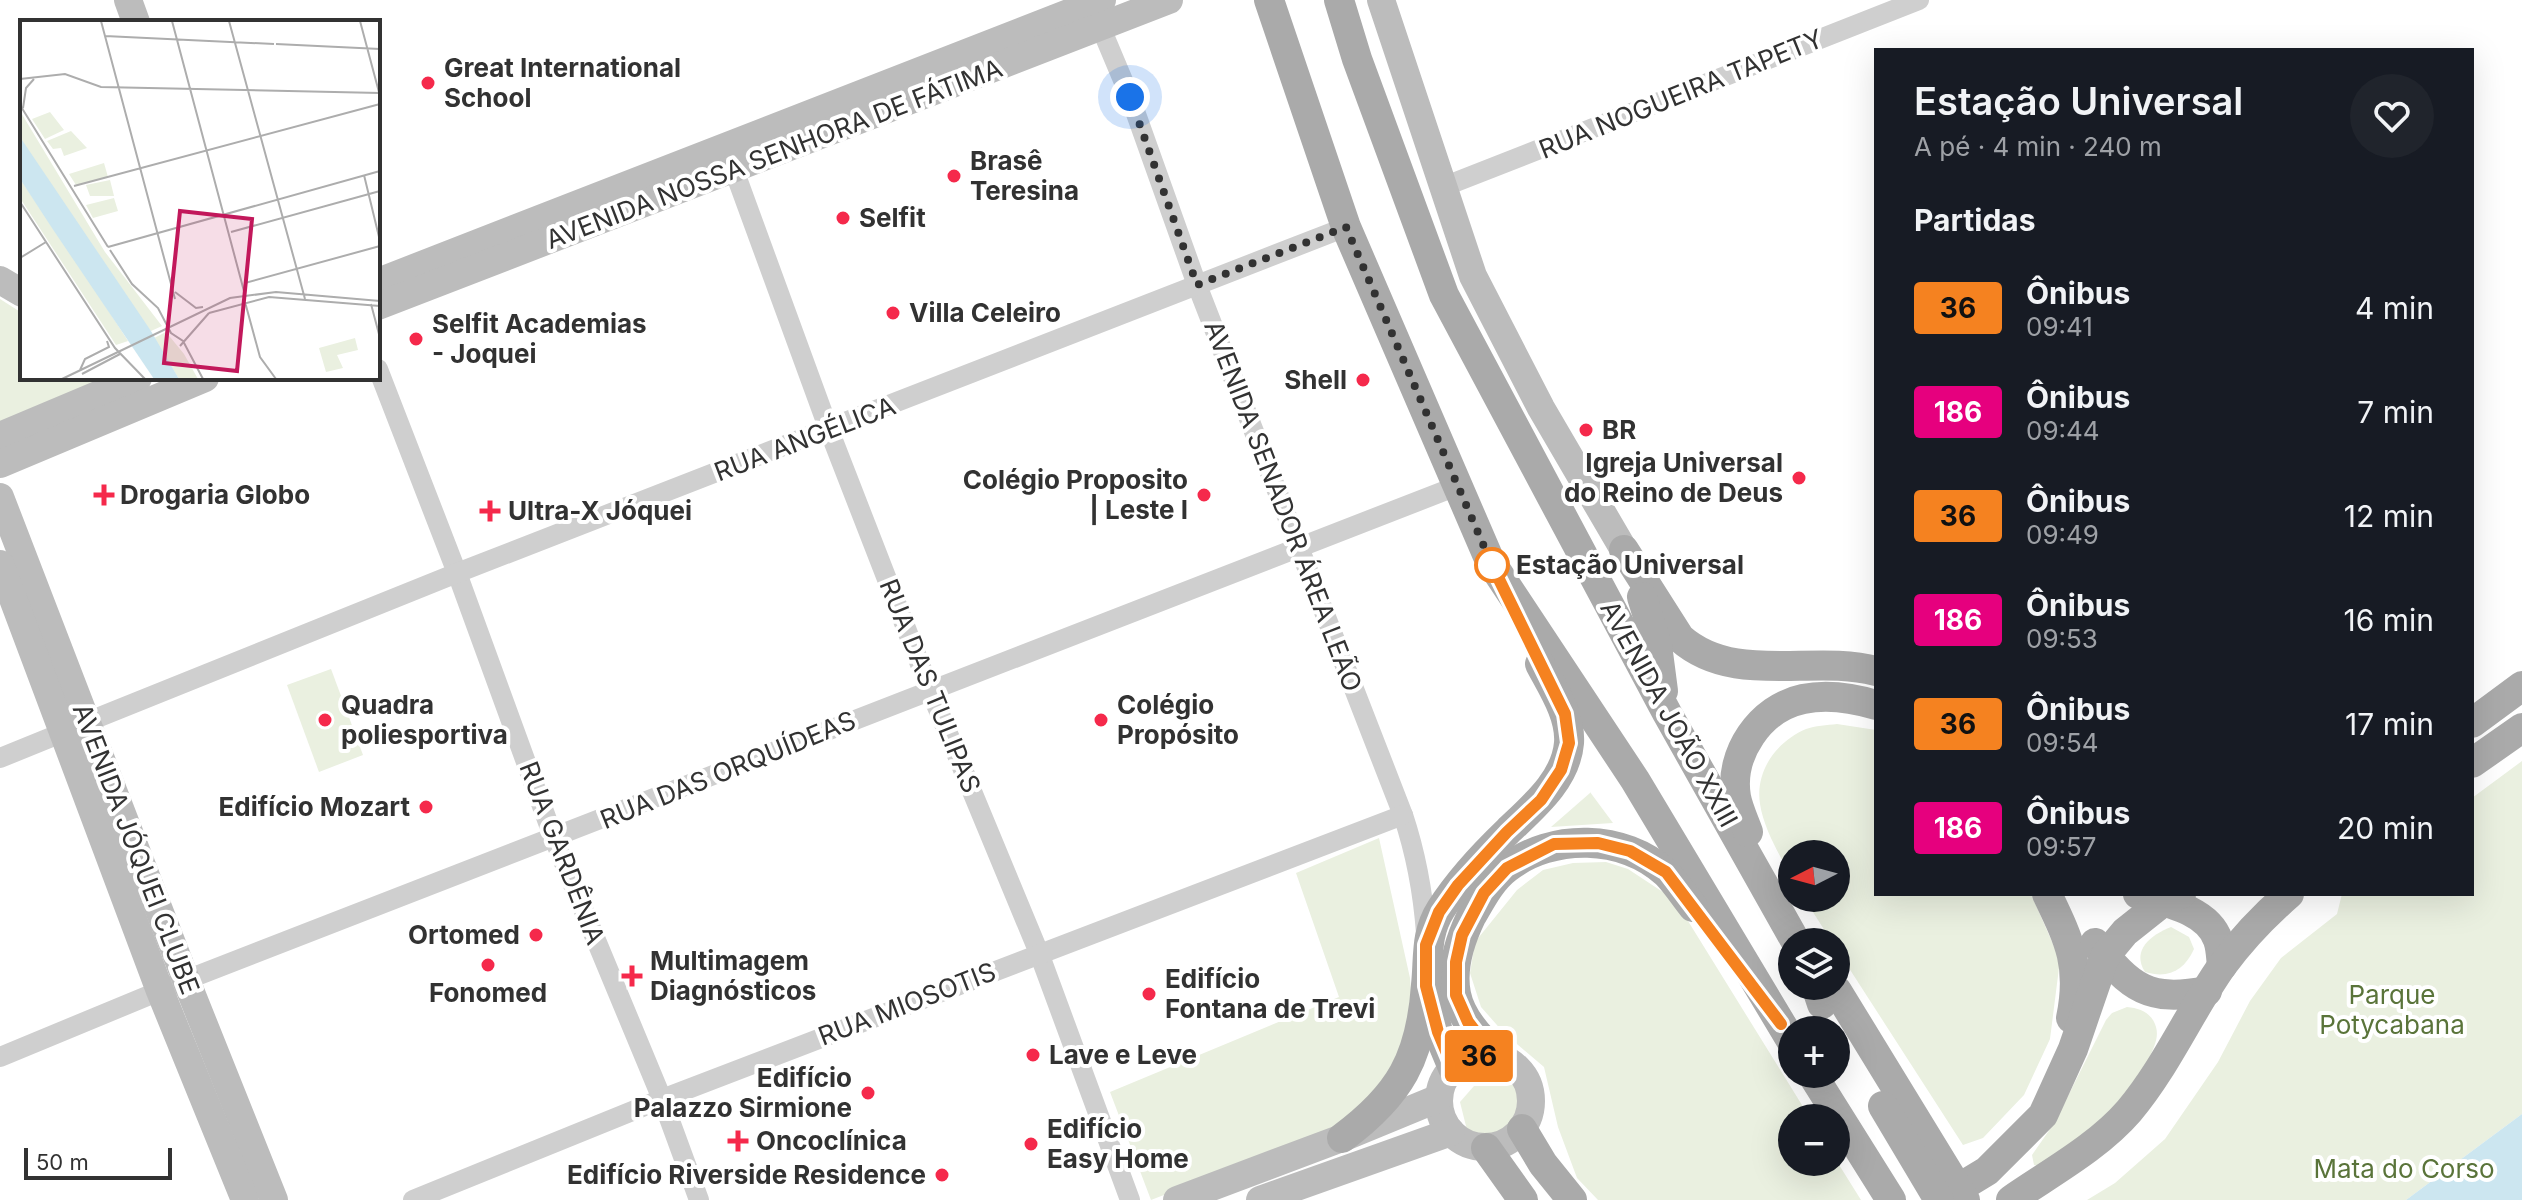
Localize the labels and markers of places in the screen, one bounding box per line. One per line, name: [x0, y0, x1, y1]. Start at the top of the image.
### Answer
place label: Great International School: [444, 52, 681, 113]
marker: Great International School: [419, 74, 437, 92]
place label: Brasê Teresina: [970, 145, 1079, 206]
marker: Brasê Teresina: [945, 167, 963, 185]
place label: Selfit: [859, 202, 926, 233]
marker: Selfit: [834, 209, 852, 227]
place label: Villa Celeiro: [909, 297, 1061, 328]
marker: Villa Celeiro: [884, 304, 902, 322]
place label: Selfit Academias - Joquei: [432, 308, 647, 369]
marker: Selfit Academias - Joquei: [407, 330, 425, 348]
place label: Shell: [1284, 364, 1347, 395]
marker: Shell: [1354, 371, 1372, 389]
place label: BR: [1602, 414, 1636, 445]
marker: BR: [1577, 421, 1595, 439]
place label: Igreja Universal do Reino de Deus: [1564, 447, 1783, 508]
place label: Colégio Proposito | Leste I: [963, 464, 1188, 526]
marker: Igreja Universal do Reino de Deus: [1790, 469, 1808, 487]
place label: Drogaria Globo: [120, 479, 310, 510]
marker: Drogaria Globo: [95, 486, 113, 504]
marker: Colégio Proposito | Leste I: [1195, 486, 1213, 504]
place label: Ultra-X Jóquei: [508, 495, 692, 526]
marker: Ultra-X Jóquei: [479, 500, 501, 522]
marker: Estação Universal: [1475, 548, 1509, 582]
place label: Estação Universal: [1516, 549, 1744, 580]
place label: Quadra poliesportiva: [341, 689, 508, 750]
place label: Colégio Propósito: [1117, 689, 1239, 750]
marker: Quadra poliesportiva: [316, 711, 334, 729]
marker: Colégio Propósito: [1092, 711, 1110, 729]
place label: Edifício Mozart: [218, 791, 410, 822]
marker: Edifício Mozart: [417, 798, 435, 816]
place label: Ortomed: [408, 919, 520, 950]
marker: Ortomed: [527, 926, 545, 944]
place label: Multimagem Diagnósticos: [650, 945, 816, 1006]
marker: Fonomed: [479, 956, 497, 974]
place label: Edifício Fontana de Trevi: [1165, 963, 1375, 1024]
marker: Multimagem Diagnósticos: [621, 965, 643, 987]
place label: Fonomed: [429, 977, 547, 1008]
marker: Edifício Fontana de Trevi: [1140, 985, 1158, 1003]
place label: Lave e Leve: [1049, 1039, 1197, 1070]
marker: Lave e Leve: [1024, 1046, 1042, 1064]
place label: Edifício Palazzo Sirmione: [634, 1062, 852, 1123]
marker: Edifício Palazzo Sirmione: [859, 1084, 877, 1102]
place label: Edifício Easy Home: [1047, 1113, 1189, 1174]
place label: Oncoclínica: [756, 1125, 907, 1156]
marker: Oncoclínica: [727, 1130, 749, 1152]
marker: Edifício Easy Home: [1022, 1135, 1040, 1153]
place label: Edifício Riverside Residence: [567, 1159, 926, 1190]
marker: Edifício Riverside Residence: [933, 1166, 951, 1184]

